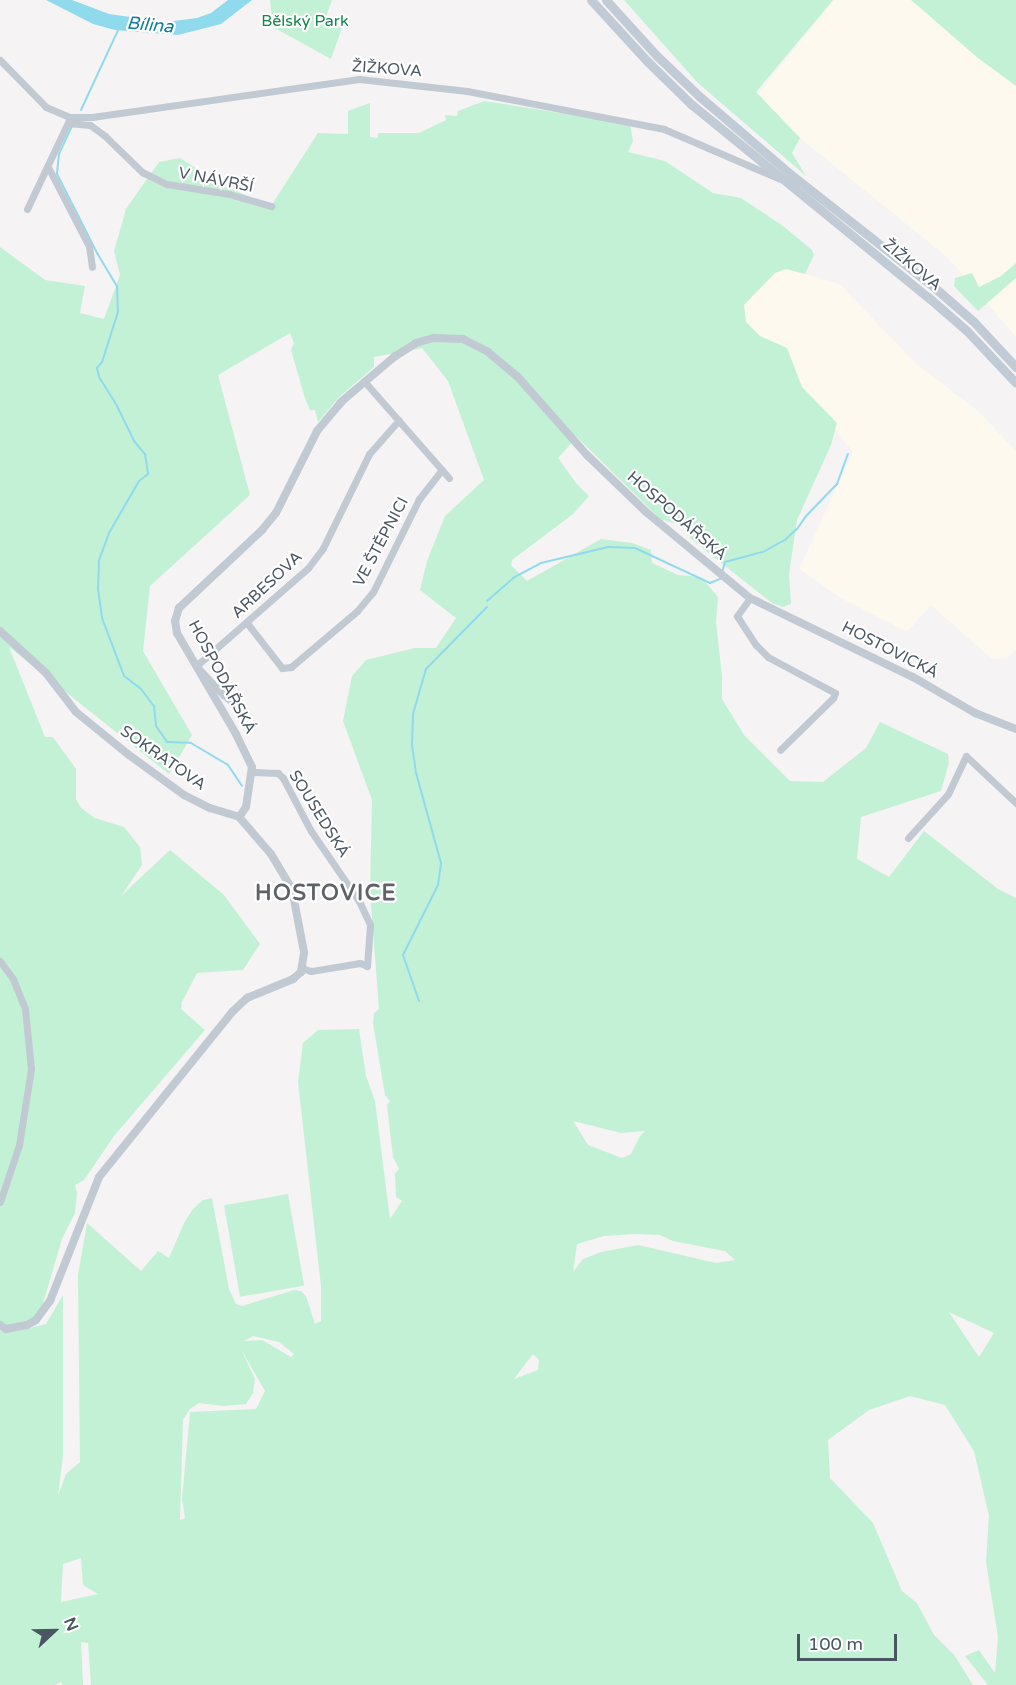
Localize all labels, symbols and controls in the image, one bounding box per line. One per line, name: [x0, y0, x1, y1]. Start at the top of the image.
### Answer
park label: Bělský Park: [261, 11, 349, 31]
water label: Bílina: [126, 12, 174, 38]
street label: ŽIŽKOVA: [351, 57, 423, 81]
street label: V NÁVRŠÍ: [177, 163, 255, 197]
street label: ŽIŽKOVA: [879, 235, 945, 295]
street label: HOSPODÁŘSKÁ: [623, 467, 731, 565]
street label: VE ŠTĚPNICI: [349, 494, 413, 590]
street label: ARBESOVA: [228, 547, 306, 623]
street label: HOSPODÁŘSKÁ: [184, 617, 260, 737]
street label: HOSTOVICKÁ: [839, 617, 941, 683]
street label: SOKRATOVA: [116, 721, 210, 795]
street label: SOUSEDSKÁ: [285, 767, 353, 861]
district label: HOSTOVICE: [255, 881, 397, 907]
north arrow: [24, 1601, 84, 1661]
text: N: [59, 1615, 82, 1634]
scale bar: [800, 1622, 900, 1660]
text: 100 m: [808, 1633, 863, 1655]

